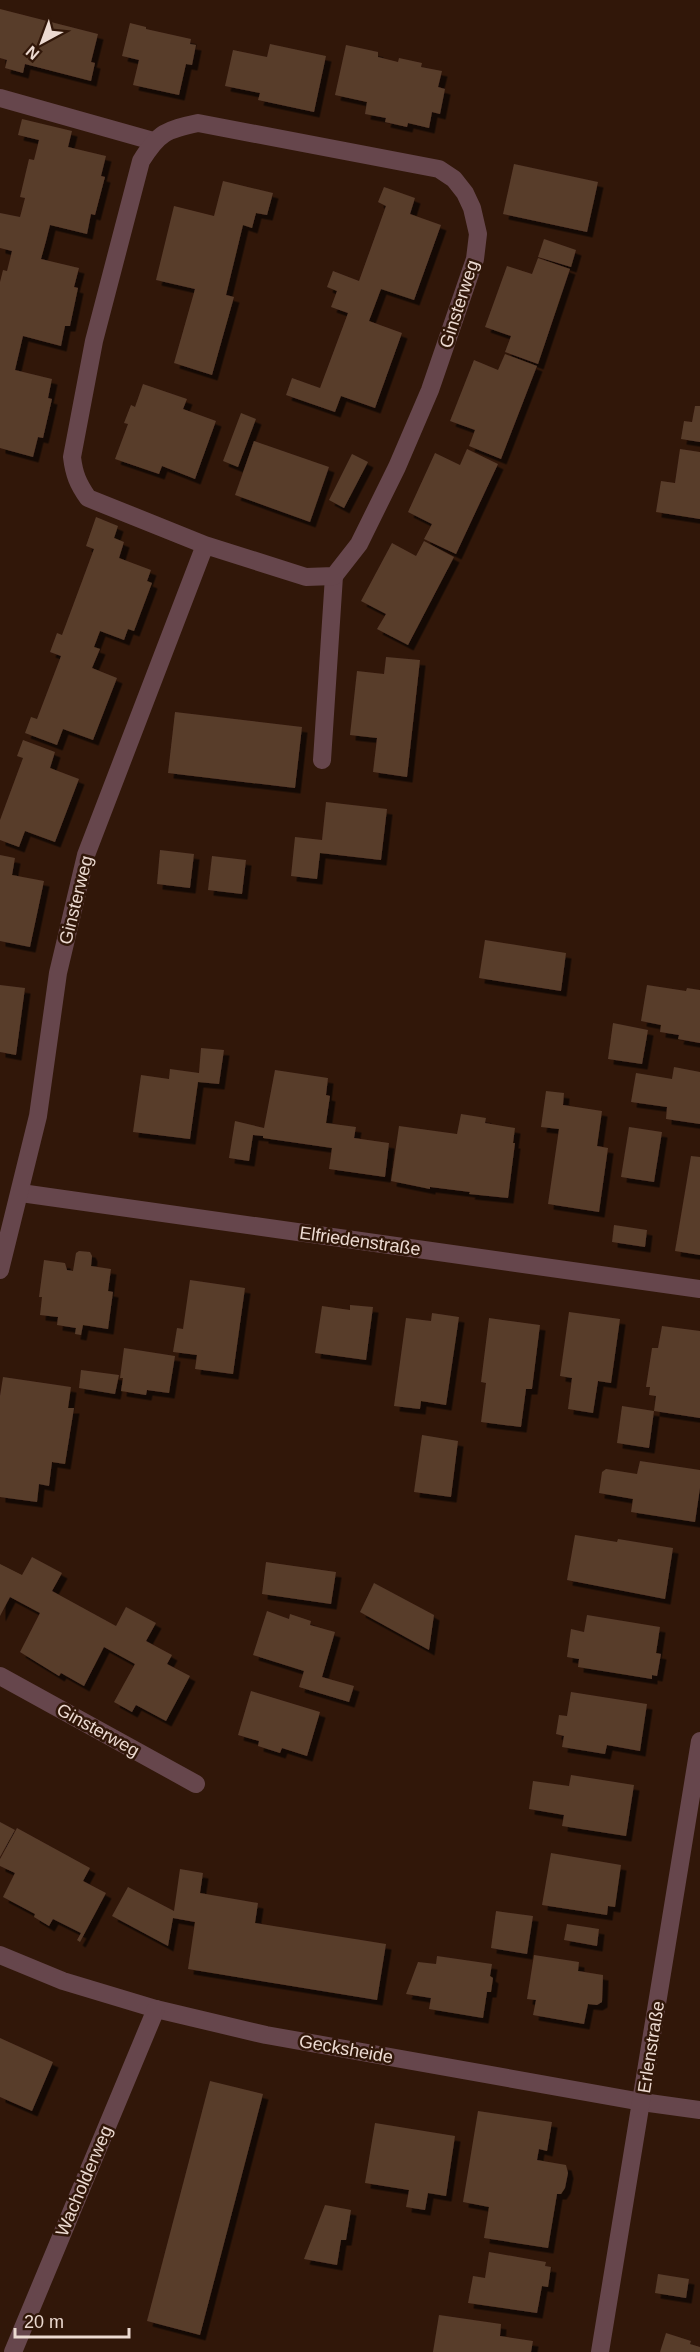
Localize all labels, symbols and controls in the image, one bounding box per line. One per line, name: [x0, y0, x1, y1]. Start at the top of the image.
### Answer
north arrow: [12, 12, 72, 72]
text: N: [23, 43, 42, 63]
street label: Ginsterweg: [435, 258, 483, 350]
street label: Ginsterweg: [55, 853, 97, 947]
street label: Elfriedenstraße: [298, 1223, 422, 1259]
street label: Ginsterweg: [53, 1699, 143, 1761]
street label: Erlenstraße: [634, 1999, 668, 2095]
street label: Gecksheide: [297, 2031, 395, 2067]
street label: Wacholderweg: [52, 2123, 116, 2239]
scale bar: [15, 2301, 129, 2339]
text: 20 m: [24, 2312, 64, 2332]

